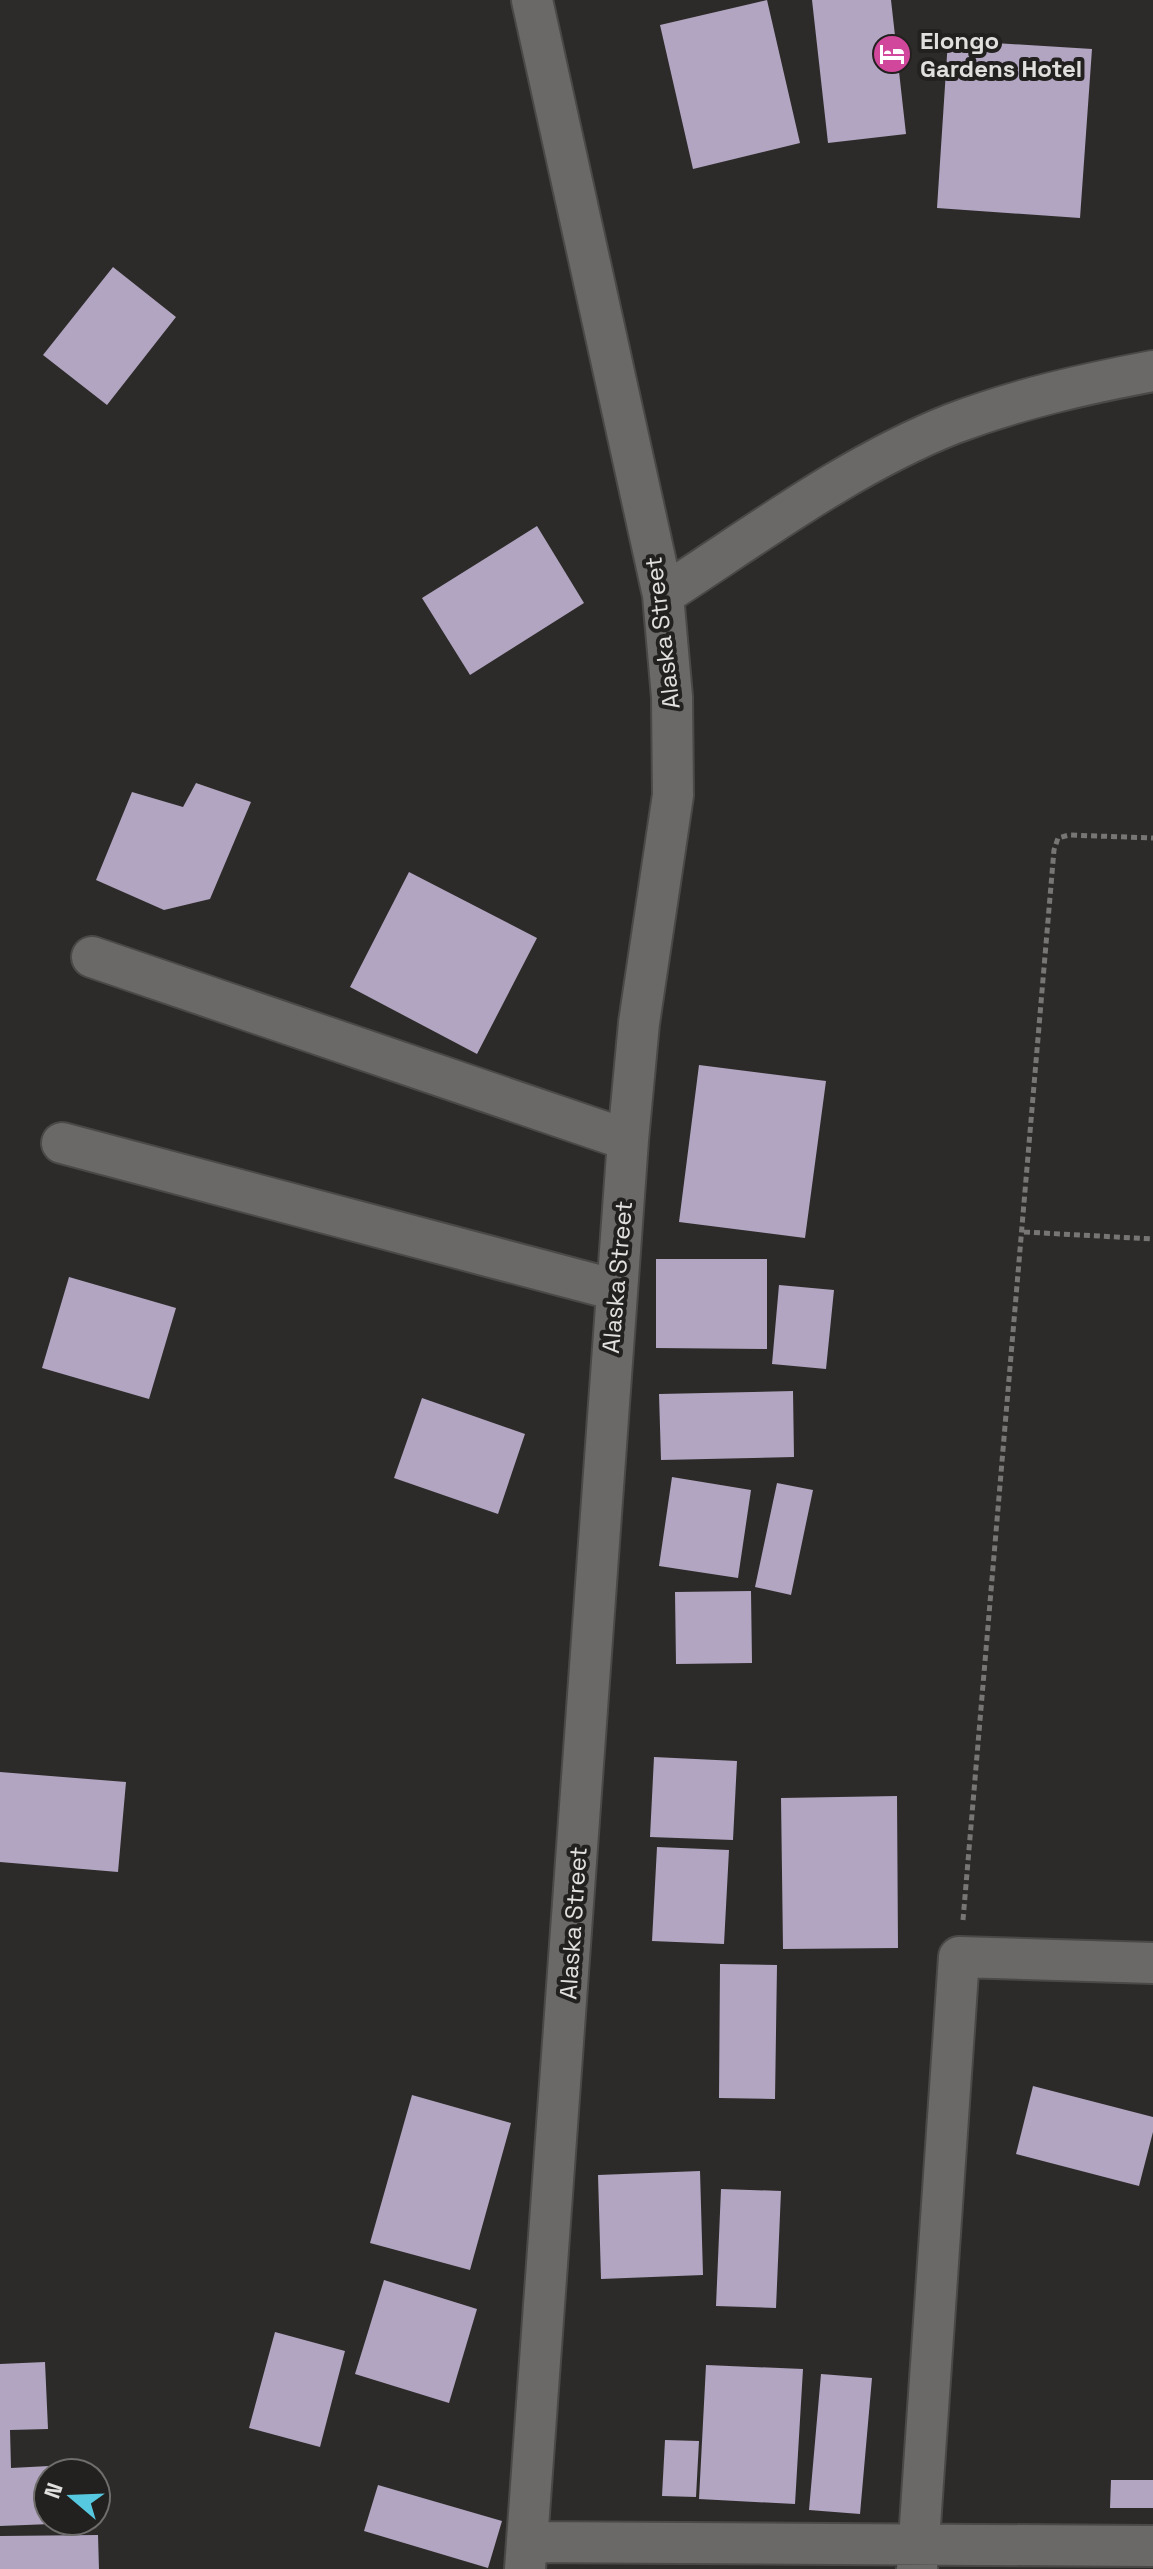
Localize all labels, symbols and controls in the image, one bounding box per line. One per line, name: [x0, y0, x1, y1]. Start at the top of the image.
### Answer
place label: Elongo Gardens Hotel: [920, 25, 1082, 84]
hotel icon: Elongo Gardens Hotel: [871, 33, 913, 75]
street label: Alaska Street: [637, 555, 687, 711]
street label: Alaska Street: [595, 1199, 639, 1355]
street label: Alaska Street: [552, 1845, 594, 2001]
north arrow: [32, 2457, 112, 2537]
text: N: [37, 2479, 69, 2502]

